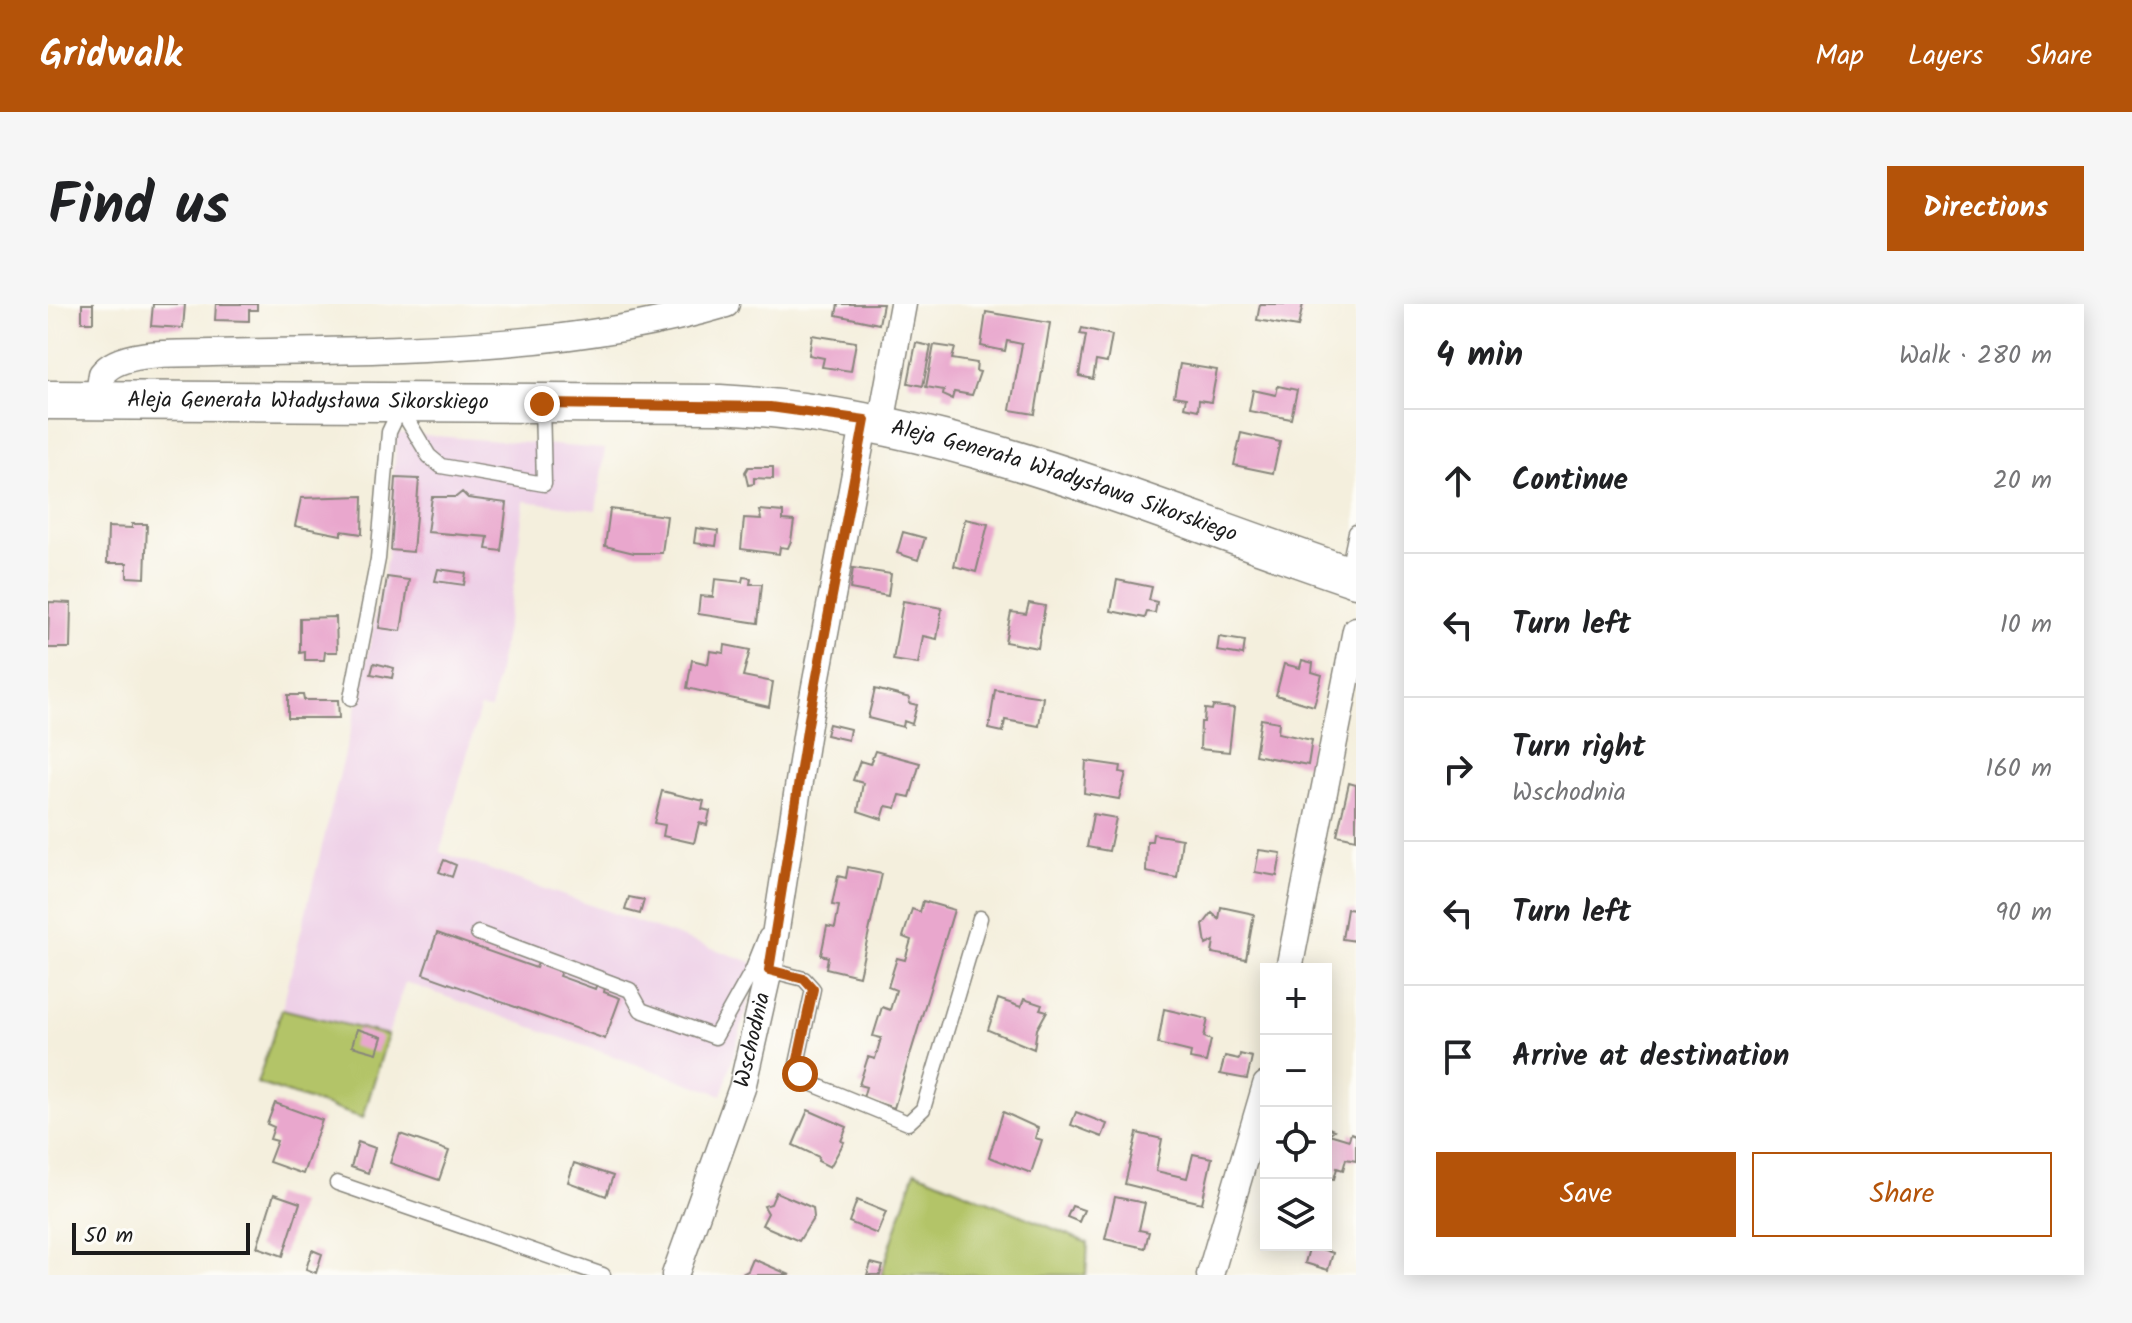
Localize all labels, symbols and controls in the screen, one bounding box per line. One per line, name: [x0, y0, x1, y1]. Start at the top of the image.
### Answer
text: Gridwalk: [40, 26, 182, 86]
text: Map: [1815, 34, 1864, 79]
text: Layers: [1908, 34, 1983, 79]
text: Share: [2027, 34, 2092, 79]
text: Find us: [48, 163, 229, 253]
button: Directions: [1887, 166, 2084, 251]
text: 4 min: [1436, 329, 1523, 383]
text: Walk · 280 m: [1899, 335, 2052, 377]
street label: Aleja Generała Władysława Sikorskiego: [127, 383, 489, 420]
route end: [524, 386, 560, 422]
street label: Aleja Generała Władysława Sikorskiego: [888, 411, 1242, 552]
text: Continue: [1512, 457, 1628, 505]
icon: ahead: [1436, 459, 1480, 503]
text: 20 m: [1993, 460, 2052, 502]
text: Turn left: [1512, 601, 1631, 649]
icon: left: [1436, 603, 1480, 647]
text: 10 m: [2000, 604, 2052, 646]
text: Turn right: [1512, 724, 1645, 772]
icon: right: [1436, 747, 1480, 791]
text: 160 m: [1985, 748, 2052, 790]
text: Wschodnia: [1512, 772, 1626, 814]
text: Turn left: [1512, 889, 1631, 937]
icon: left: [1436, 891, 1480, 935]
text: 90 m: [1995, 892, 2052, 934]
map controls: [1260, 963, 1332, 1251]
button: +: [1260, 963, 1332, 1035]
street label: Wschodnia: [725, 989, 781, 1091]
text: Arrive at destination: [1512, 1033, 1789, 1081]
button: −: [1260, 1035, 1332, 1107]
icon: arrive: [1436, 1035, 1480, 1079]
route start: [782, 1056, 818, 1092]
button: locate: [1260, 1107, 1332, 1179]
button: Save: [1436, 1152, 1736, 1237]
button: Share: [1752, 1152, 2052, 1237]
button: layers: [1260, 1179, 1332, 1251]
scale bar: [72, 1219, 250, 1255]
text: 50 m: [84, 1219, 133, 1254]

